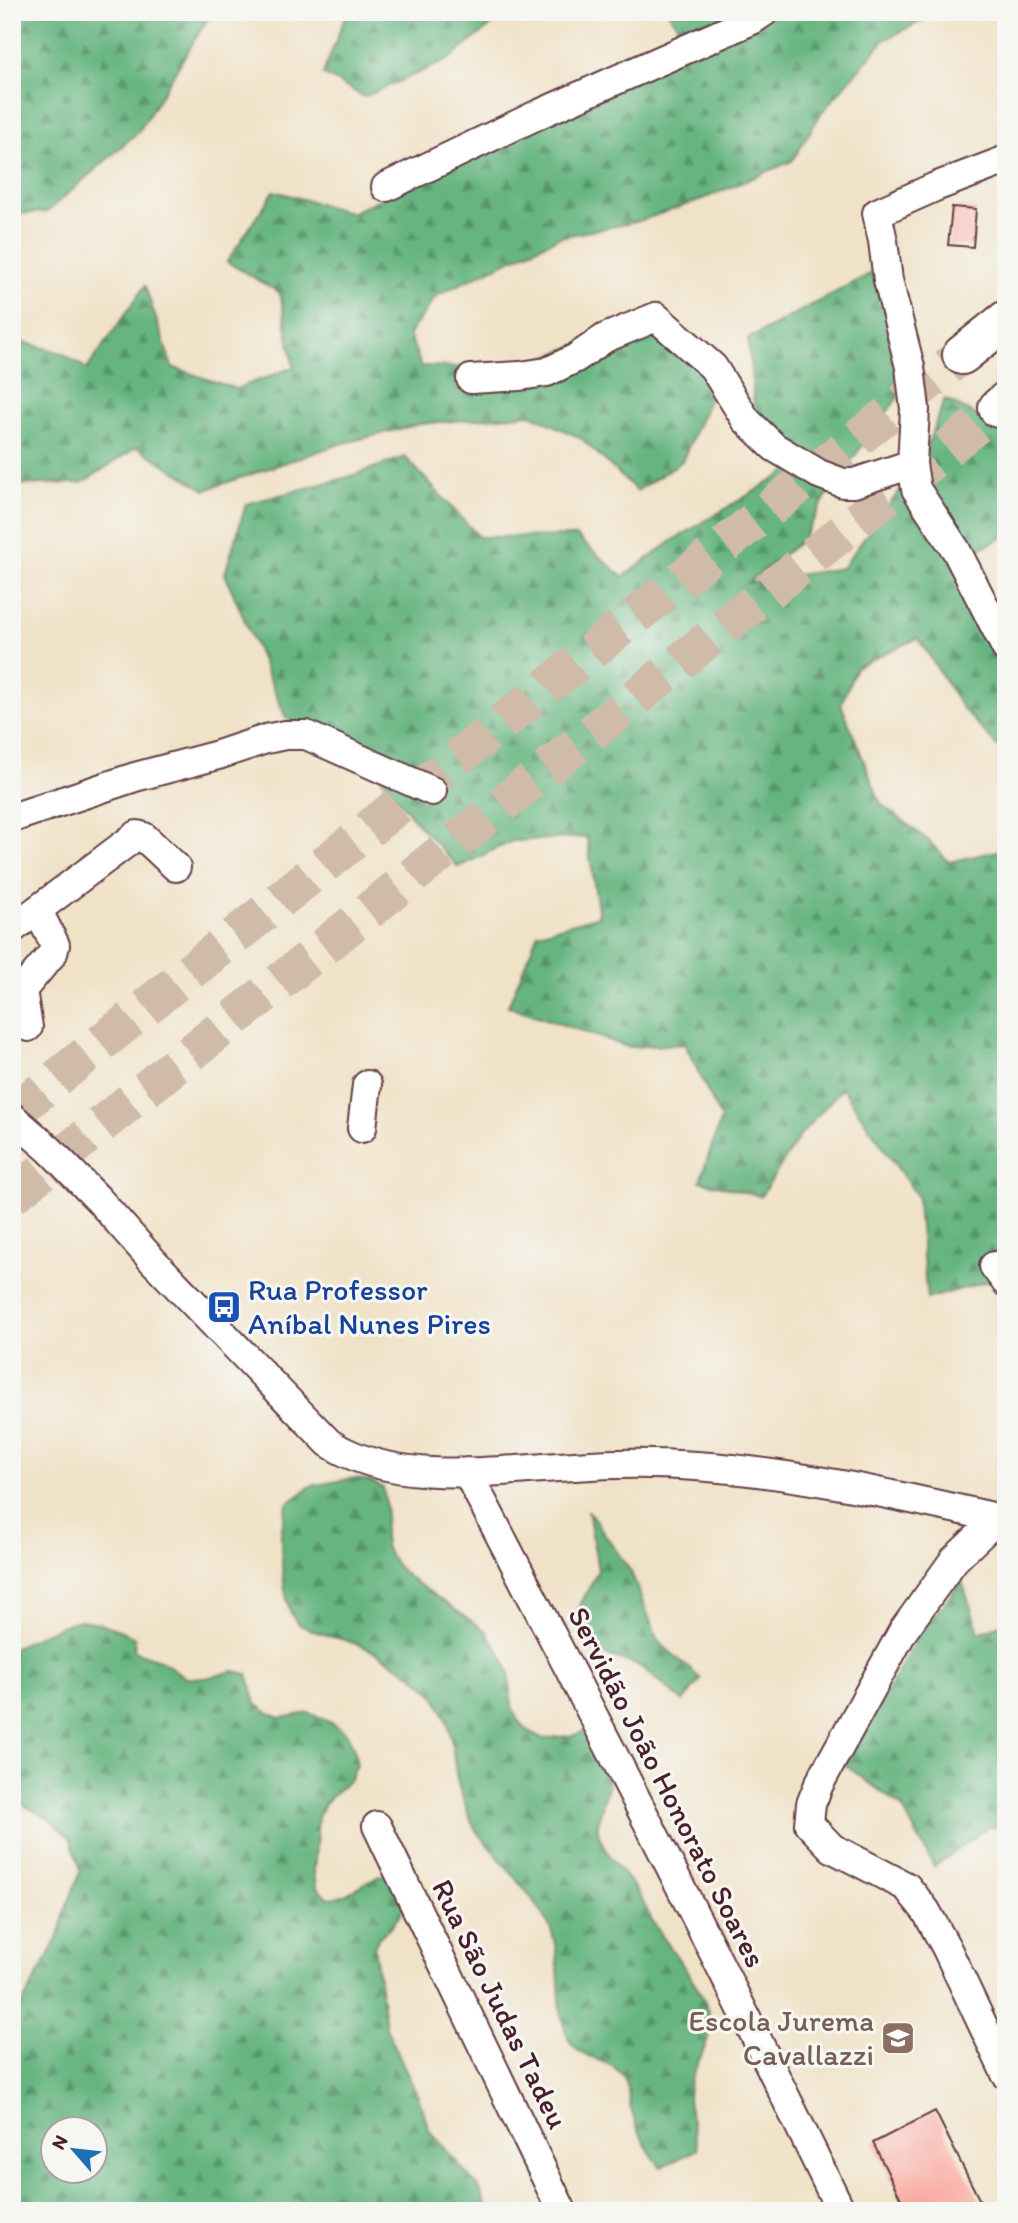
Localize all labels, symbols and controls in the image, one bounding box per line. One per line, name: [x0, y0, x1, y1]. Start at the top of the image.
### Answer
place label: Rua Professor Aníbal Nunes Pires: [248, 1271, 491, 1342]
bus stop icon: Rua Professor Aníbal Nunes Pires: [205, 1288, 243, 1326]
street label: Servidão João Honorato Soares: [560, 1600, 775, 1973]
street label: Rua São Judas Tadeu: [424, 1873, 577, 2134]
place label: Escola Jurema Cavallazzi: [689, 2002, 874, 2073]
school or university icon: Escola Jurema Cavallazzi: [879, 2019, 917, 2057]
north arrow: [38, 2114, 108, 2184]
text: N: [46, 2131, 73, 2153]

